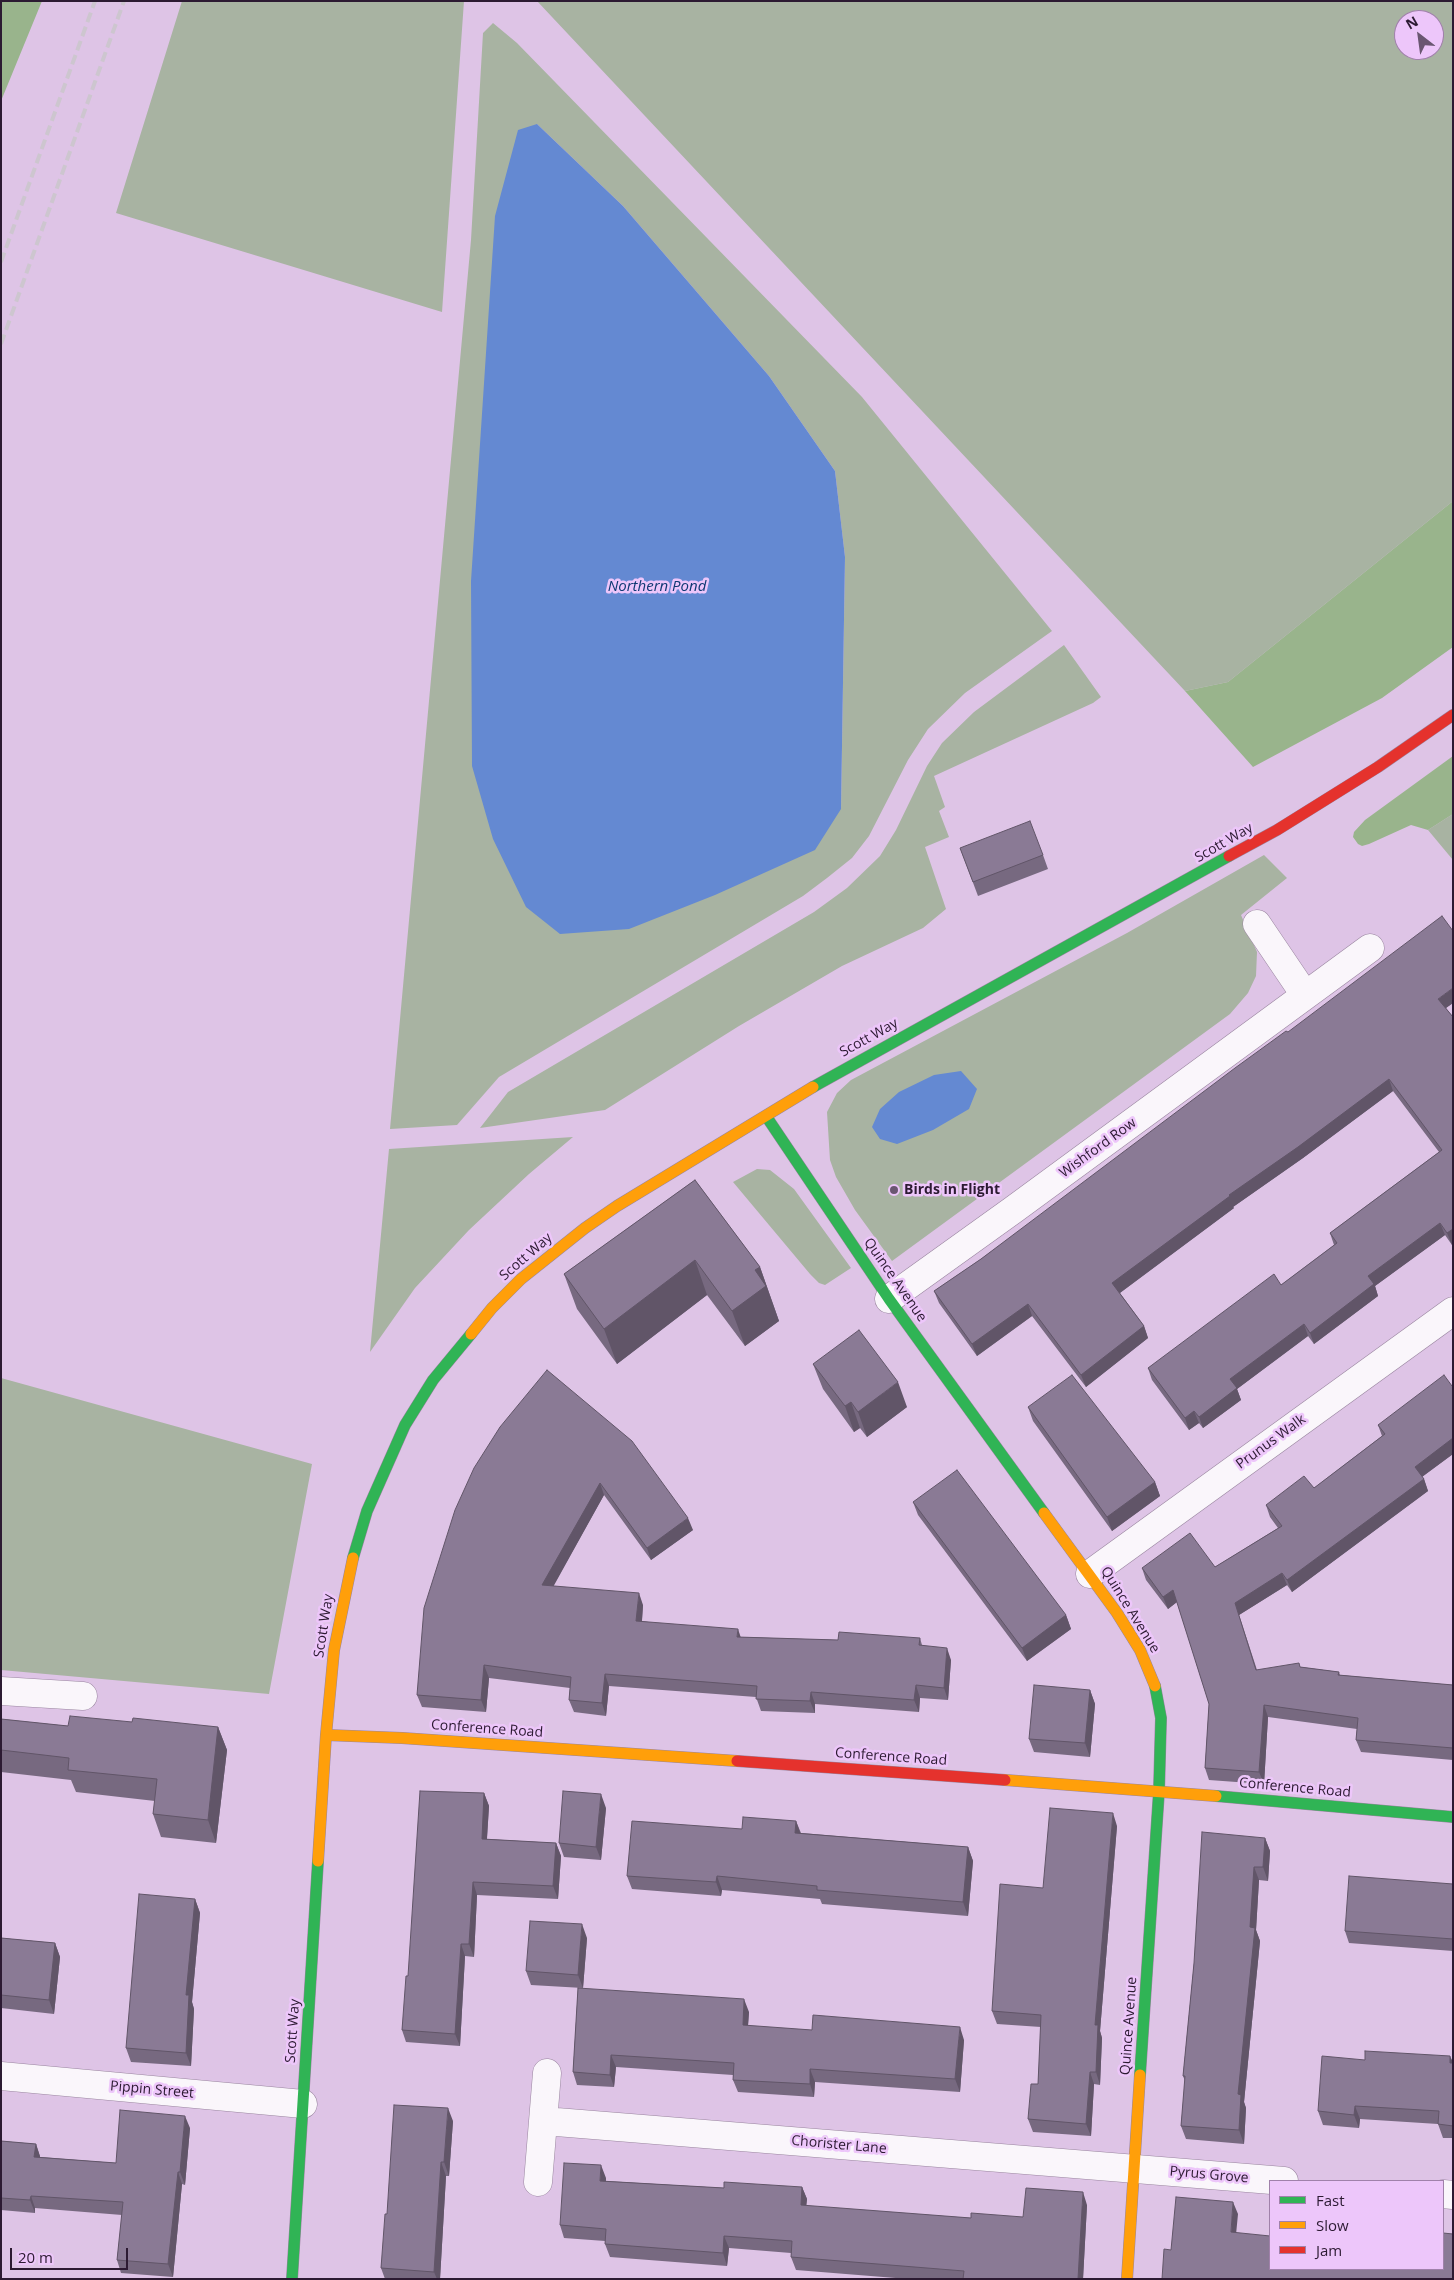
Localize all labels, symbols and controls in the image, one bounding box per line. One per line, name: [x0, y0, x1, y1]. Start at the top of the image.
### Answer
north arrow: [1394, 10, 1444, 60]
text: N: [1402, 11, 1421, 34]
water label: Northern Pond: [608, 578, 706, 596]
street label: Scott Way: [1192, 820, 1256, 866]
street label: Scott Way: [837, 1015, 901, 1061]
street label: Wishford Row: [1056, 1115, 1140, 1181]
place label: Birds in Flight: [904, 1182, 1000, 1198]
marker: Birds in Flight: [888, 1184, 900, 1196]
street label: Scott Way: [496, 1230, 556, 1284]
street label: Quince Avenue: [860, 1235, 930, 1325]
street label: Prunus Walk: [1233, 1411, 1309, 1473]
street label: Quince Avenue: [1097, 1564, 1163, 1656]
street label: Scott Way: [311, 1593, 337, 1659]
street label: Conference Road: [430, 1717, 544, 1741]
street label: Conference Road: [834, 1745, 948, 1769]
street label: Conference Road: [1238, 1775, 1352, 1801]
street label: Quince Avenue: [1117, 1976, 1141, 2076]
street label: Scott Way: [282, 1998, 304, 2064]
street label: Pippin Street: [109, 2078, 195, 2102]
street label: Chorister Lane: [791, 2132, 887, 2158]
street label: Pyrus Grove: [1169, 2163, 1249, 2187]
legend: [1269, 2180, 1444, 2270]
text: Fast: [1316, 2190, 1345, 2210]
text: Slow: [1316, 2215, 1349, 2235]
scale bar: [12, 2238, 130, 2270]
text: Jam: [1316, 2240, 1342, 2260]
text: 20 m: [18, 2247, 53, 2267]

